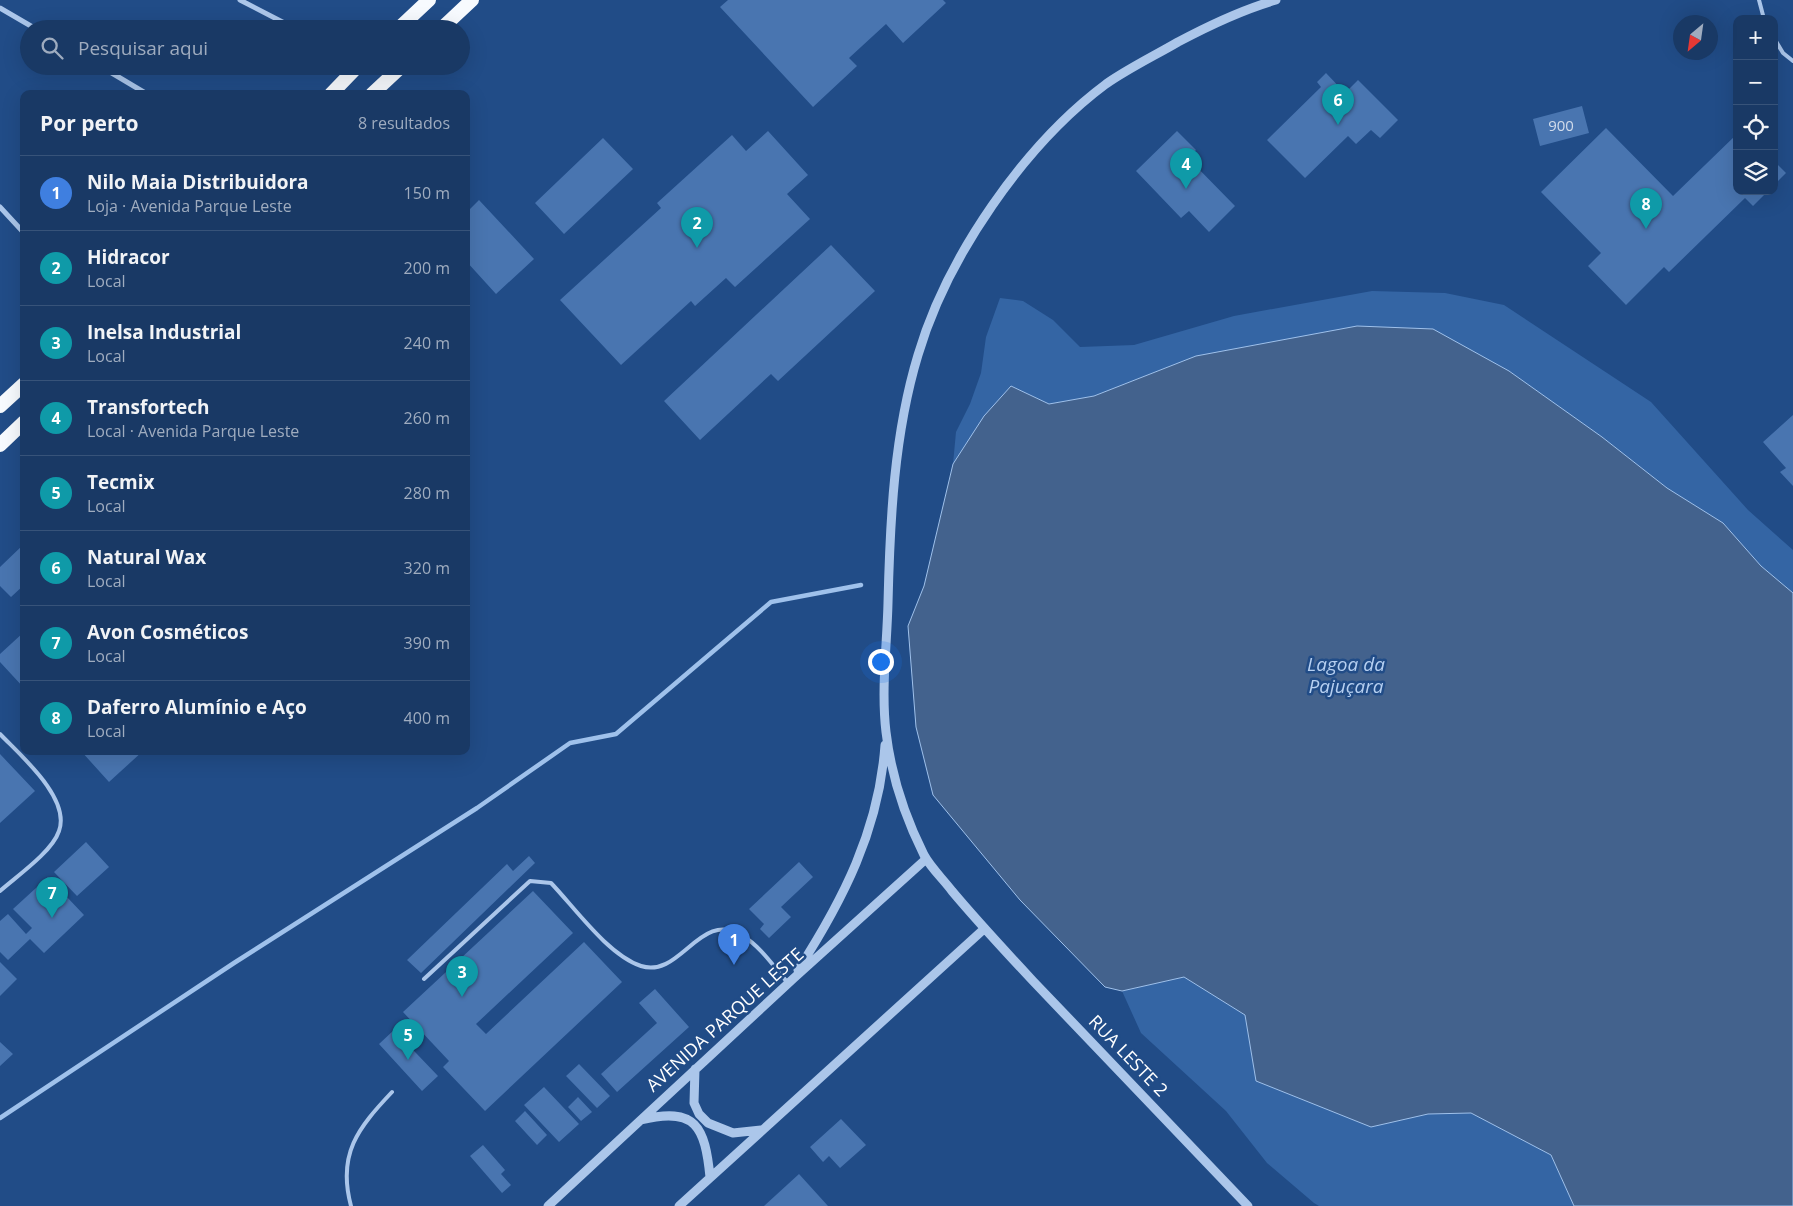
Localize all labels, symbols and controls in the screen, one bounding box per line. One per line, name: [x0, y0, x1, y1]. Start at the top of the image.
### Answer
north arrow: [1673, 15, 1718, 60]
map controls: [1733, 15, 1778, 195]
button: +: [1733, 15, 1778, 60]
search box: [20, 20, 470, 75]
icon: search: [38, 34, 66, 62]
text: Pesquisar aqui: [78, 35, 208, 61]
button: −: [1733, 60, 1778, 105]
pin: 6: [1322, 84, 1354, 125]
button: locate: [1733, 105, 1778, 150]
text: Por perto: [40, 109, 139, 137]
text: 8 resultados: [358, 112, 450, 134]
house number: 900: [1548, 115, 1574, 135]
pin: 4: [1170, 148, 1202, 189]
button: layers: [1733, 150, 1778, 195]
text: Nilo Maia Distribuidora: [87, 169, 309, 195]
text: 1: [51, 182, 61, 204]
text: 150 m: [404, 182, 450, 204]
pin: 8: [1630, 188, 1662, 229]
text: Loja · Avenida Parque Leste: [87, 195, 292, 217]
pin: 2: [681, 207, 713, 248]
text: Hidracor: [87, 244, 170, 270]
text: 2: [51, 257, 61, 279]
text: 200 m: [404, 257, 450, 279]
text: Local: [87, 270, 126, 292]
text: Inelsa Industrial: [87, 319, 241, 345]
text: 3: [51, 332, 61, 354]
text: 240 m: [404, 332, 450, 354]
text: Local: [87, 345, 126, 367]
text: Transfortech: [87, 394, 210, 420]
text: 4: [51, 407, 61, 429]
text: 260 m: [404, 407, 450, 429]
text: Local · Avenida Parque Leste: [87, 420, 299, 442]
text: Tecmix: [87, 469, 154, 495]
text: 5: [51, 482, 61, 504]
text: 280 m: [404, 482, 450, 504]
text: Local: [87, 495, 126, 517]
text: Natural Wax: [87, 544, 206, 570]
text: 6: [51, 557, 61, 579]
text: 320 m: [404, 557, 450, 579]
text: Local: [87, 570, 126, 592]
text: Avon Cosméticos: [87, 619, 248, 645]
text: 7: [51, 632, 61, 654]
text: 390 m: [404, 632, 450, 654]
text: Local: [87, 645, 126, 667]
your location: [868, 649, 894, 675]
water label: Lagoa da Pajuçara: [1307, 651, 1385, 699]
text: Daferro Alumínio e Aço: [87, 694, 307, 720]
text: 8: [51, 707, 61, 729]
text: 400 m: [404, 707, 450, 729]
text: Local: [87, 720, 126, 742]
pin: 7: [36, 877, 68, 918]
pin: 1: [718, 924, 750, 965]
street label: AVENIDA PARQUE LESTE: [640, 942, 808, 1096]
pin: 3: [446, 956, 478, 997]
street label: RUA LESTE 2: [1084, 1009, 1174, 1101]
pin: 5: [392, 1019, 424, 1060]

